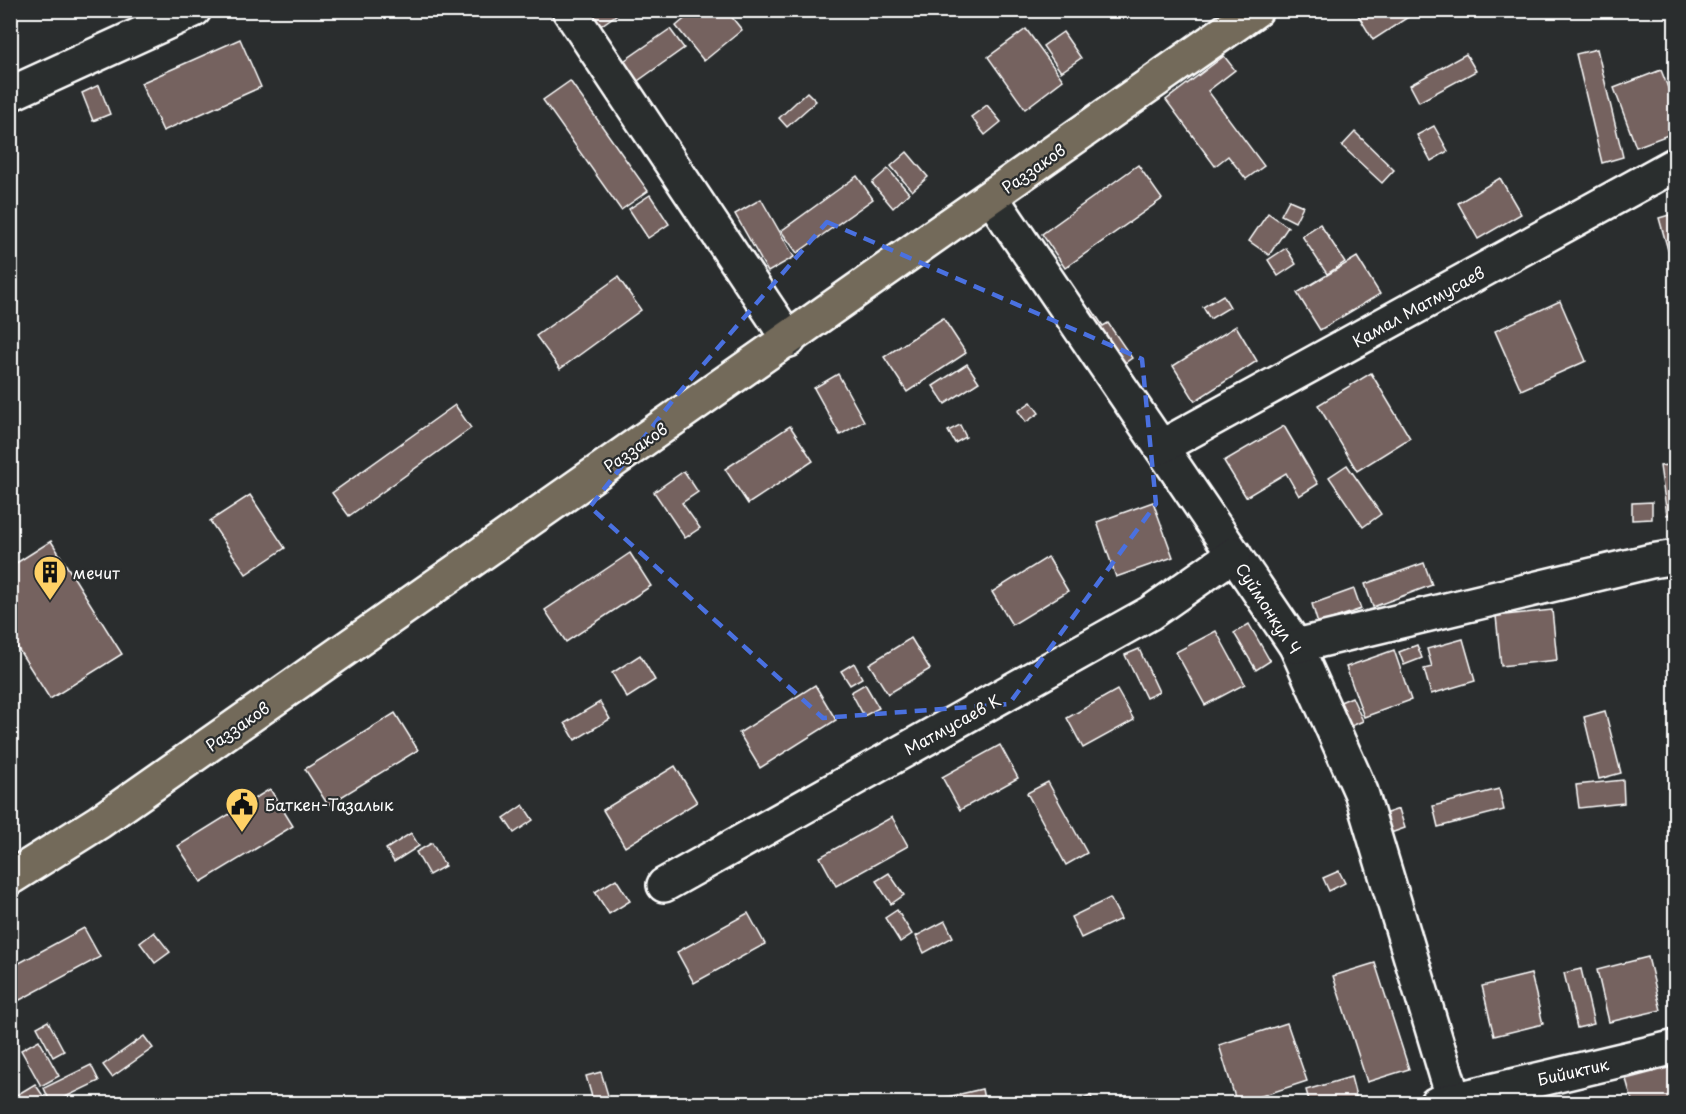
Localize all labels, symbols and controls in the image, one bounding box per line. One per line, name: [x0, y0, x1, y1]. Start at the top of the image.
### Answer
street label: Раззаков: [996, 137, 1070, 199]
street label: Камал Матмусаев: [1348, 260, 1488, 352]
street label: Раззаков: [598, 416, 672, 478]
building icon: мечит: [32, 554, 68, 601]
street label: Суймонкул Ч: [1230, 558, 1308, 658]
place label: мечит: [73, 560, 120, 584]
street label: Матмусаев К: [899, 688, 1005, 760]
street label: Раззаков: [200, 695, 274, 757]
public building icon: Баткен-Тазалык: [224, 786, 260, 833]
place label: Баткен-Тазалык: [265, 792, 394, 816]
street label: Бийиктик: [1535, 1051, 1611, 1091]

